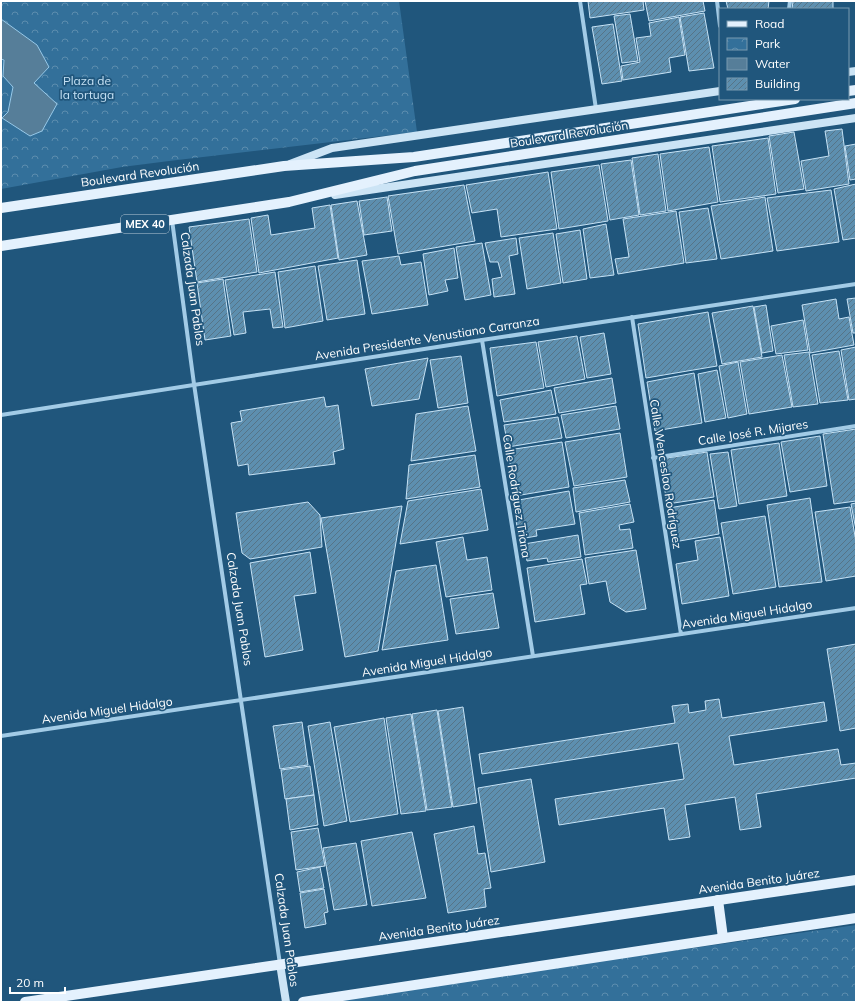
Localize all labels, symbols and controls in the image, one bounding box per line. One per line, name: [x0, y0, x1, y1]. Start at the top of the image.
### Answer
legend: [719, 8, 849, 100]
text: Road: [755, 16, 784, 31]
text: Park: [755, 36, 781, 51]
text: Water: [755, 56, 791, 71]
park label: Plaza de la tortuga: [60, 73, 114, 102]
text: Building: [755, 76, 800, 91]
street label: Boulevard Revolución: [509, 117, 629, 151]
street label: Boulevard Revolución: [80, 158, 200, 190]
road number: MEX 40: [121, 215, 169, 233]
street label: Calzada Juan Pablos: [178, 231, 208, 347]
street label: Avenida Presidente Venustiano Carranza: [314, 313, 540, 363]
street label: Calle Wenceslao Rodríguez: [647, 398, 685, 550]
street label: Calle José R. Mijares: [697, 416, 809, 448]
street label: Calle Rodríguez Triana: [500, 433, 534, 559]
street label: Calzada Juan Pablos: [224, 551, 256, 667]
street label: Avenida Miguel Hidalgo: [681, 596, 813, 632]
street label: Avenida Miguel Hidalgo: [361, 644, 493, 680]
street label: Avenida Miguel Hidalgo: [41, 693, 174, 727]
street label: Avenida Benito Juárez: [697, 865, 821, 897]
street label: Calzada Juan Pablos: [272, 872, 302, 988]
street label: Avenida Benito Juárez: [377, 912, 501, 944]
scale bar: [10, 969, 65, 995]
text: 20 m: [16, 975, 44, 990]

